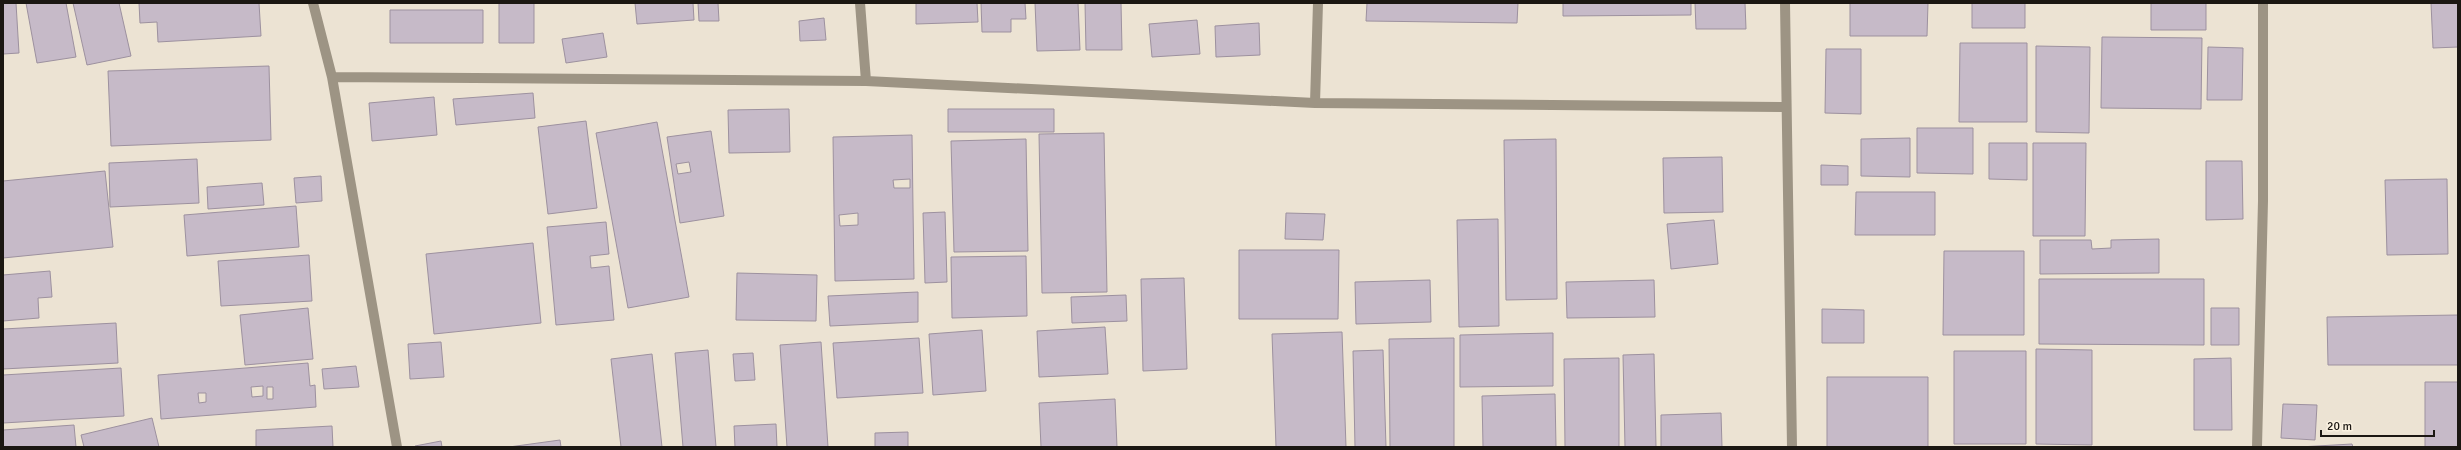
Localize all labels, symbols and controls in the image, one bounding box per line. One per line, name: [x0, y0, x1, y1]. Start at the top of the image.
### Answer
scale bar: [2321, 412, 2434, 438]
text: 20 m: [2327, 419, 2352, 434]

